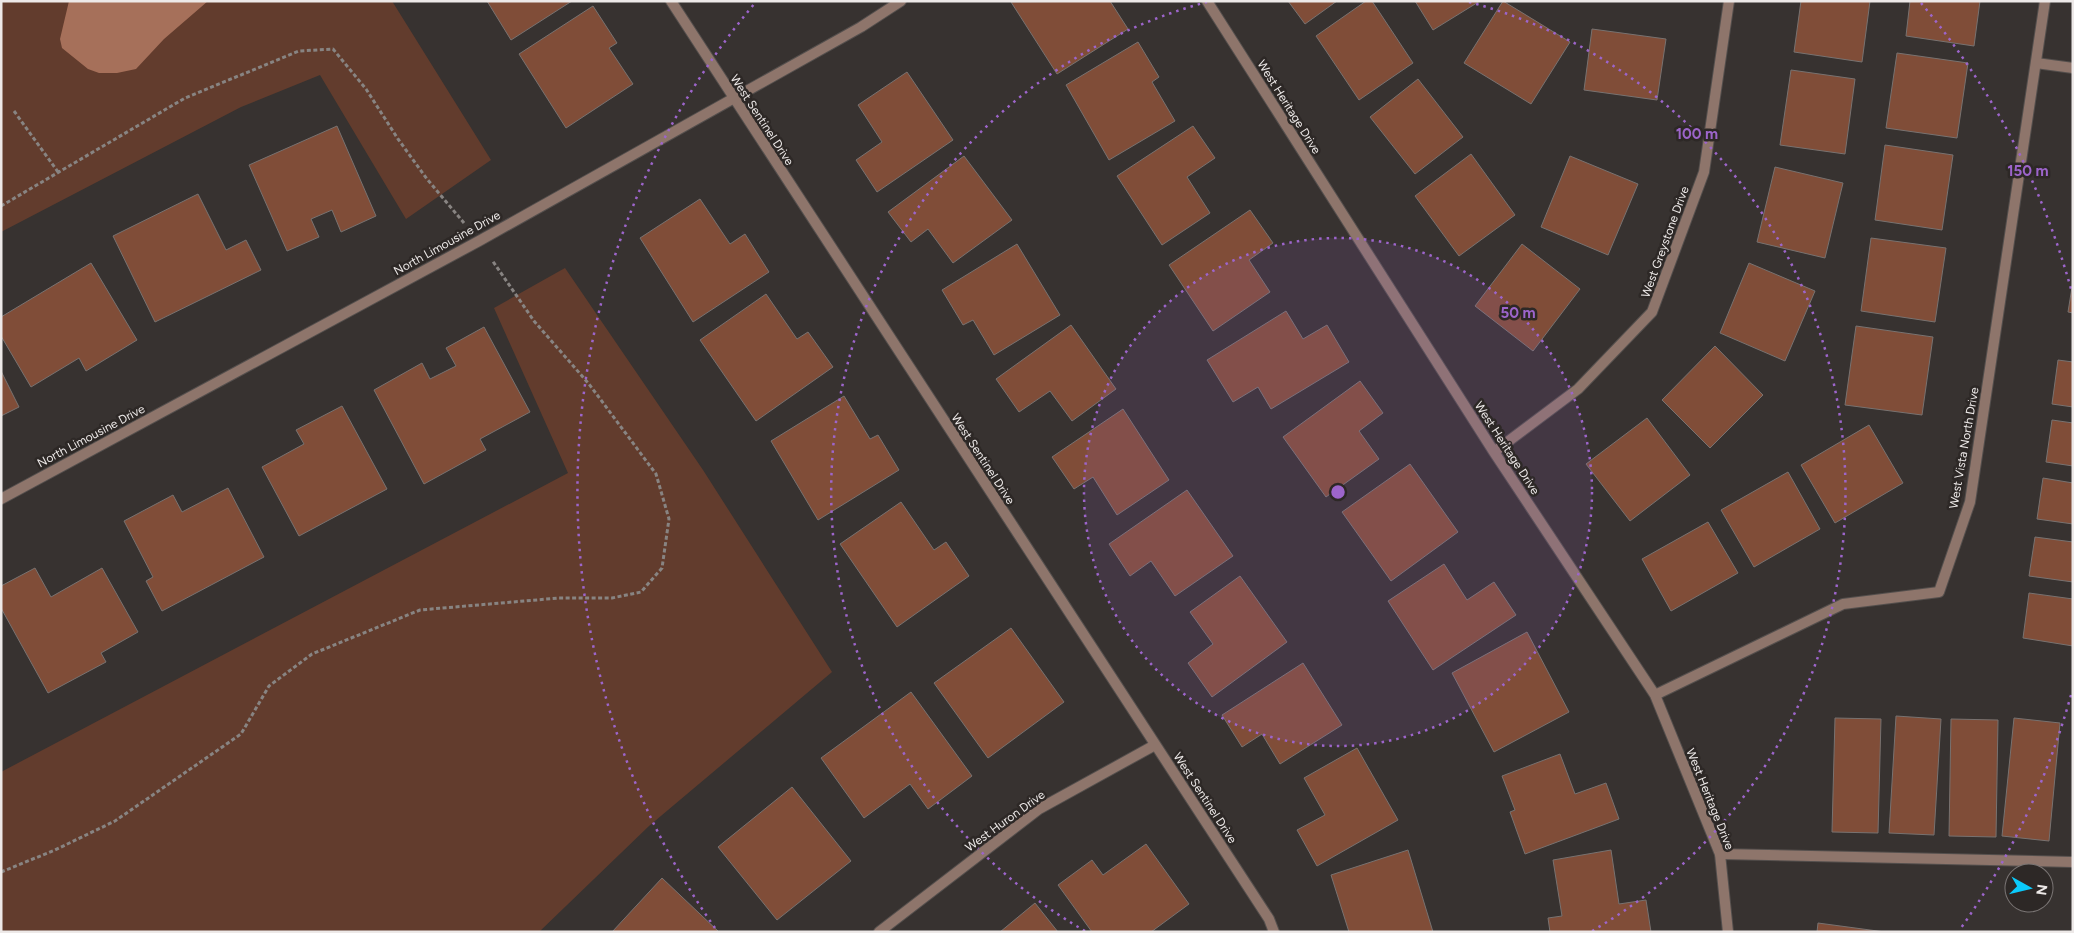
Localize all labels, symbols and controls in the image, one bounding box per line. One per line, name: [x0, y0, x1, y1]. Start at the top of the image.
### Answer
street label: West Heritage Drive: [1254, 57, 1324, 157]
street label: West Sentinel Drive: [727, 72, 797, 168]
text: 100 m: [1676, 125, 1718, 143]
text: 150 m: [2007, 162, 2049, 180]
street label: West Greystone Drive: [1638, 184, 1692, 300]
street label: North Limousine Drive: [391, 208, 503, 278]
text: 50 m: [1500, 304, 1536, 322]
street label: West Vista North Drive: [1946, 386, 1982, 510]
street label: West Heritage Drive: [1472, 399, 1543, 497]
street label: North Limousine Drive: [35, 402, 148, 470]
street label: West Sentinel Drive: [948, 411, 1018, 507]
centre of rings: [1329, 483, 1347, 501]
street label: West Heritage Drive: [1683, 746, 1737, 852]
street label: West Sentinel Drive: [1170, 750, 1240, 846]
street label: West Huron Drive: [963, 787, 1048, 855]
north arrow: [2004, 863, 2054, 913]
text: N: [2032, 883, 2051, 896]

